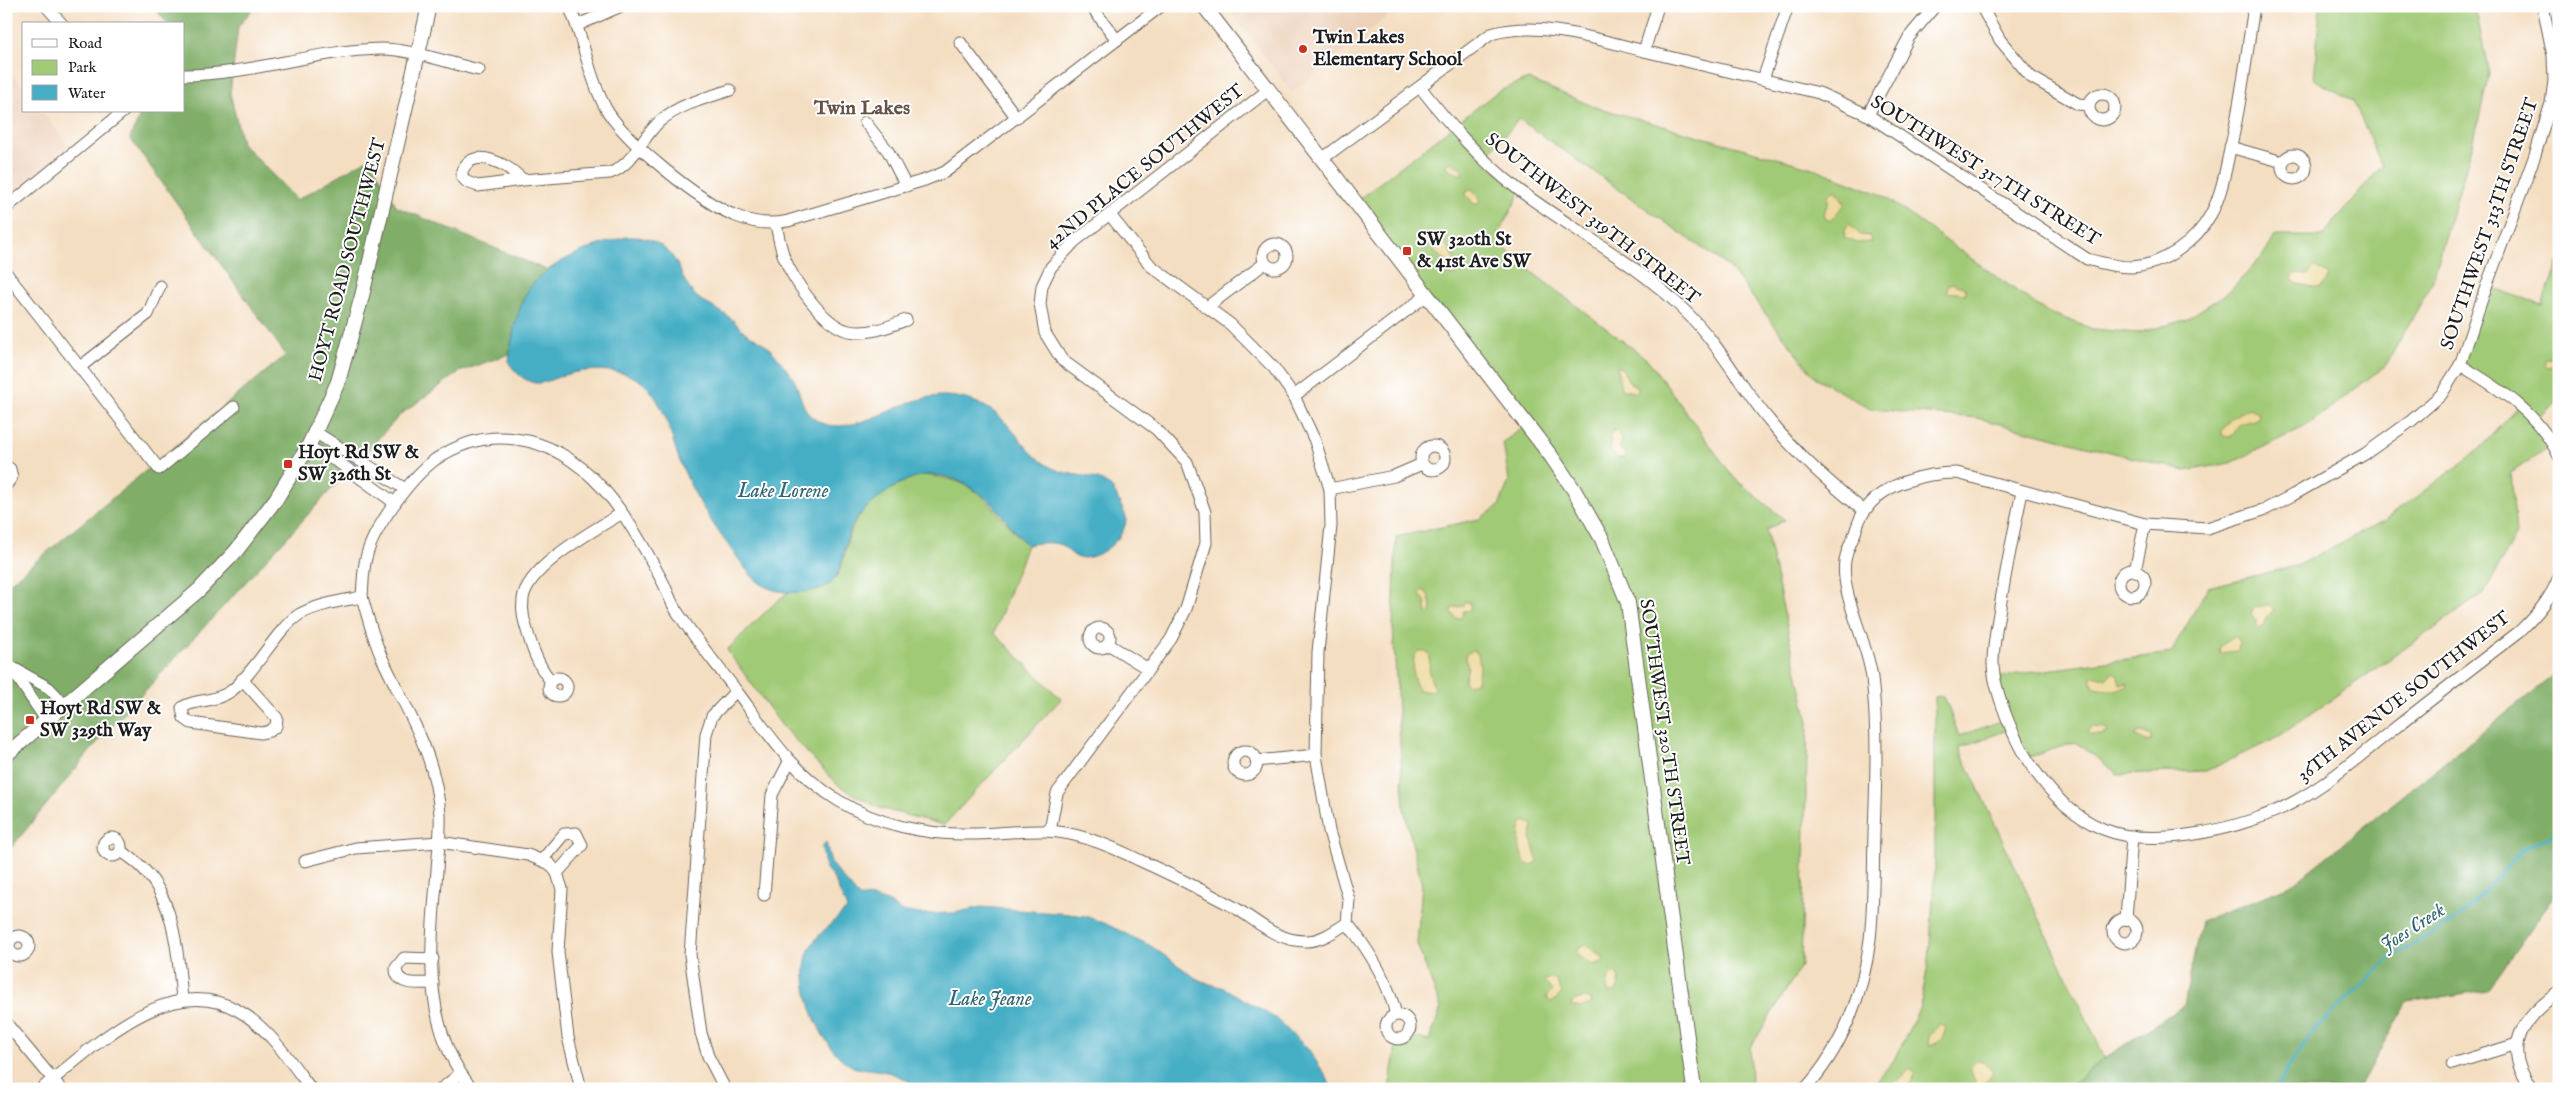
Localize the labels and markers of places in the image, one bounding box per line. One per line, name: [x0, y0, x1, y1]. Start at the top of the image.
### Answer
place label: Twin Lakes Elementary School: [1312, 26, 1463, 72]
marker: Twin Lakes Elementary School: [1297, 43, 1309, 55]
place label: SW 320th St & 41st Ave SW: [1417, 228, 1533, 274]
marker: SW 320th St & 41st Ave SW: [1401, 245, 1413, 257]
place label: Hoyt Rd SW & SW 326th St: [298, 441, 419, 487]
marker: Hoyt Rd SW & SW 326th St: [282, 458, 294, 470]
place label: Hoyt Rd SW & SW 329th Way: [40, 697, 161, 743]
marker: Hoyt Rd SW & SW 329th Way: [24, 714, 36, 726]

